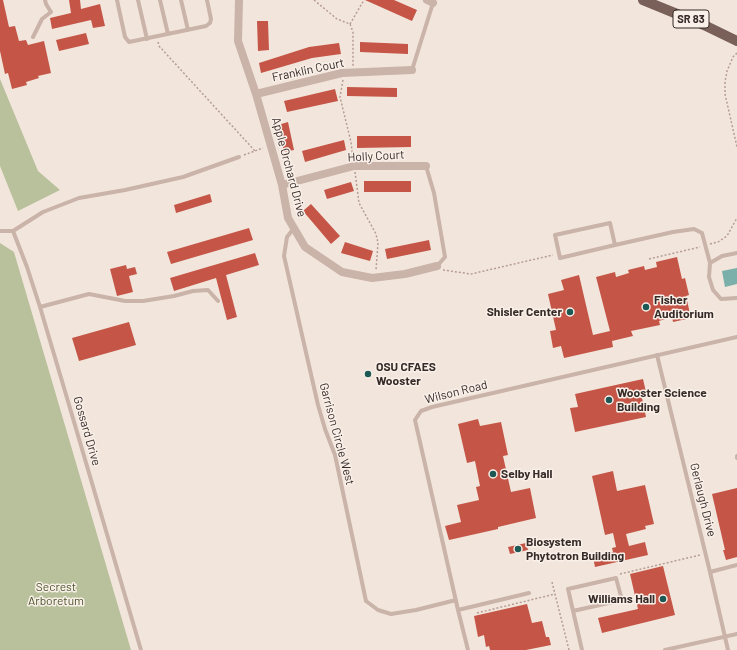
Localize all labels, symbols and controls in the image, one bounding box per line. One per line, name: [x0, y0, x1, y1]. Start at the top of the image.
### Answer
road number: SR 83: [673, 10, 709, 28]
street label: Franklin Court: [271, 55, 345, 85]
street label: Apple Orchard Drive: [269, 116, 309, 218]
street label: Holly Court: [347, 147, 405, 165]
place label: Fisher Auditorium: [654, 293, 714, 321]
marker: Fisher Auditorium: [641, 302, 651, 312]
place label: Shisler Center: [487, 305, 562, 319]
marker: Shisler Center: [565, 307, 575, 317]
place label: OSU CFAES Wooster: [376, 360, 436, 388]
marker: OSU CFAES Wooster: [363, 369, 373, 379]
street label: Wilson Road: [423, 377, 489, 407]
street label: Garrison Circle West: [316, 381, 358, 487]
place label: Wooster Science Building: [617, 386, 707, 414]
street label: Gossard Drive: [70, 395, 104, 467]
marker: Wooster Science Building: [604, 395, 614, 405]
street label: Gerlaugh Drive: [687, 462, 719, 538]
place label: Selby Hall: [501, 467, 552, 481]
marker: Selby Hall: [488, 469, 498, 479]
place label: Biosystem Phytotron Building: [526, 535, 624, 563]
marker: Biosystem Phytotron Building: [513, 544, 523, 554]
park label: Secrest Arboretum: [28, 580, 84, 608]
place label: Williams Hall: [588, 592, 655, 606]
marker: Williams Hall: [658, 594, 668, 604]

